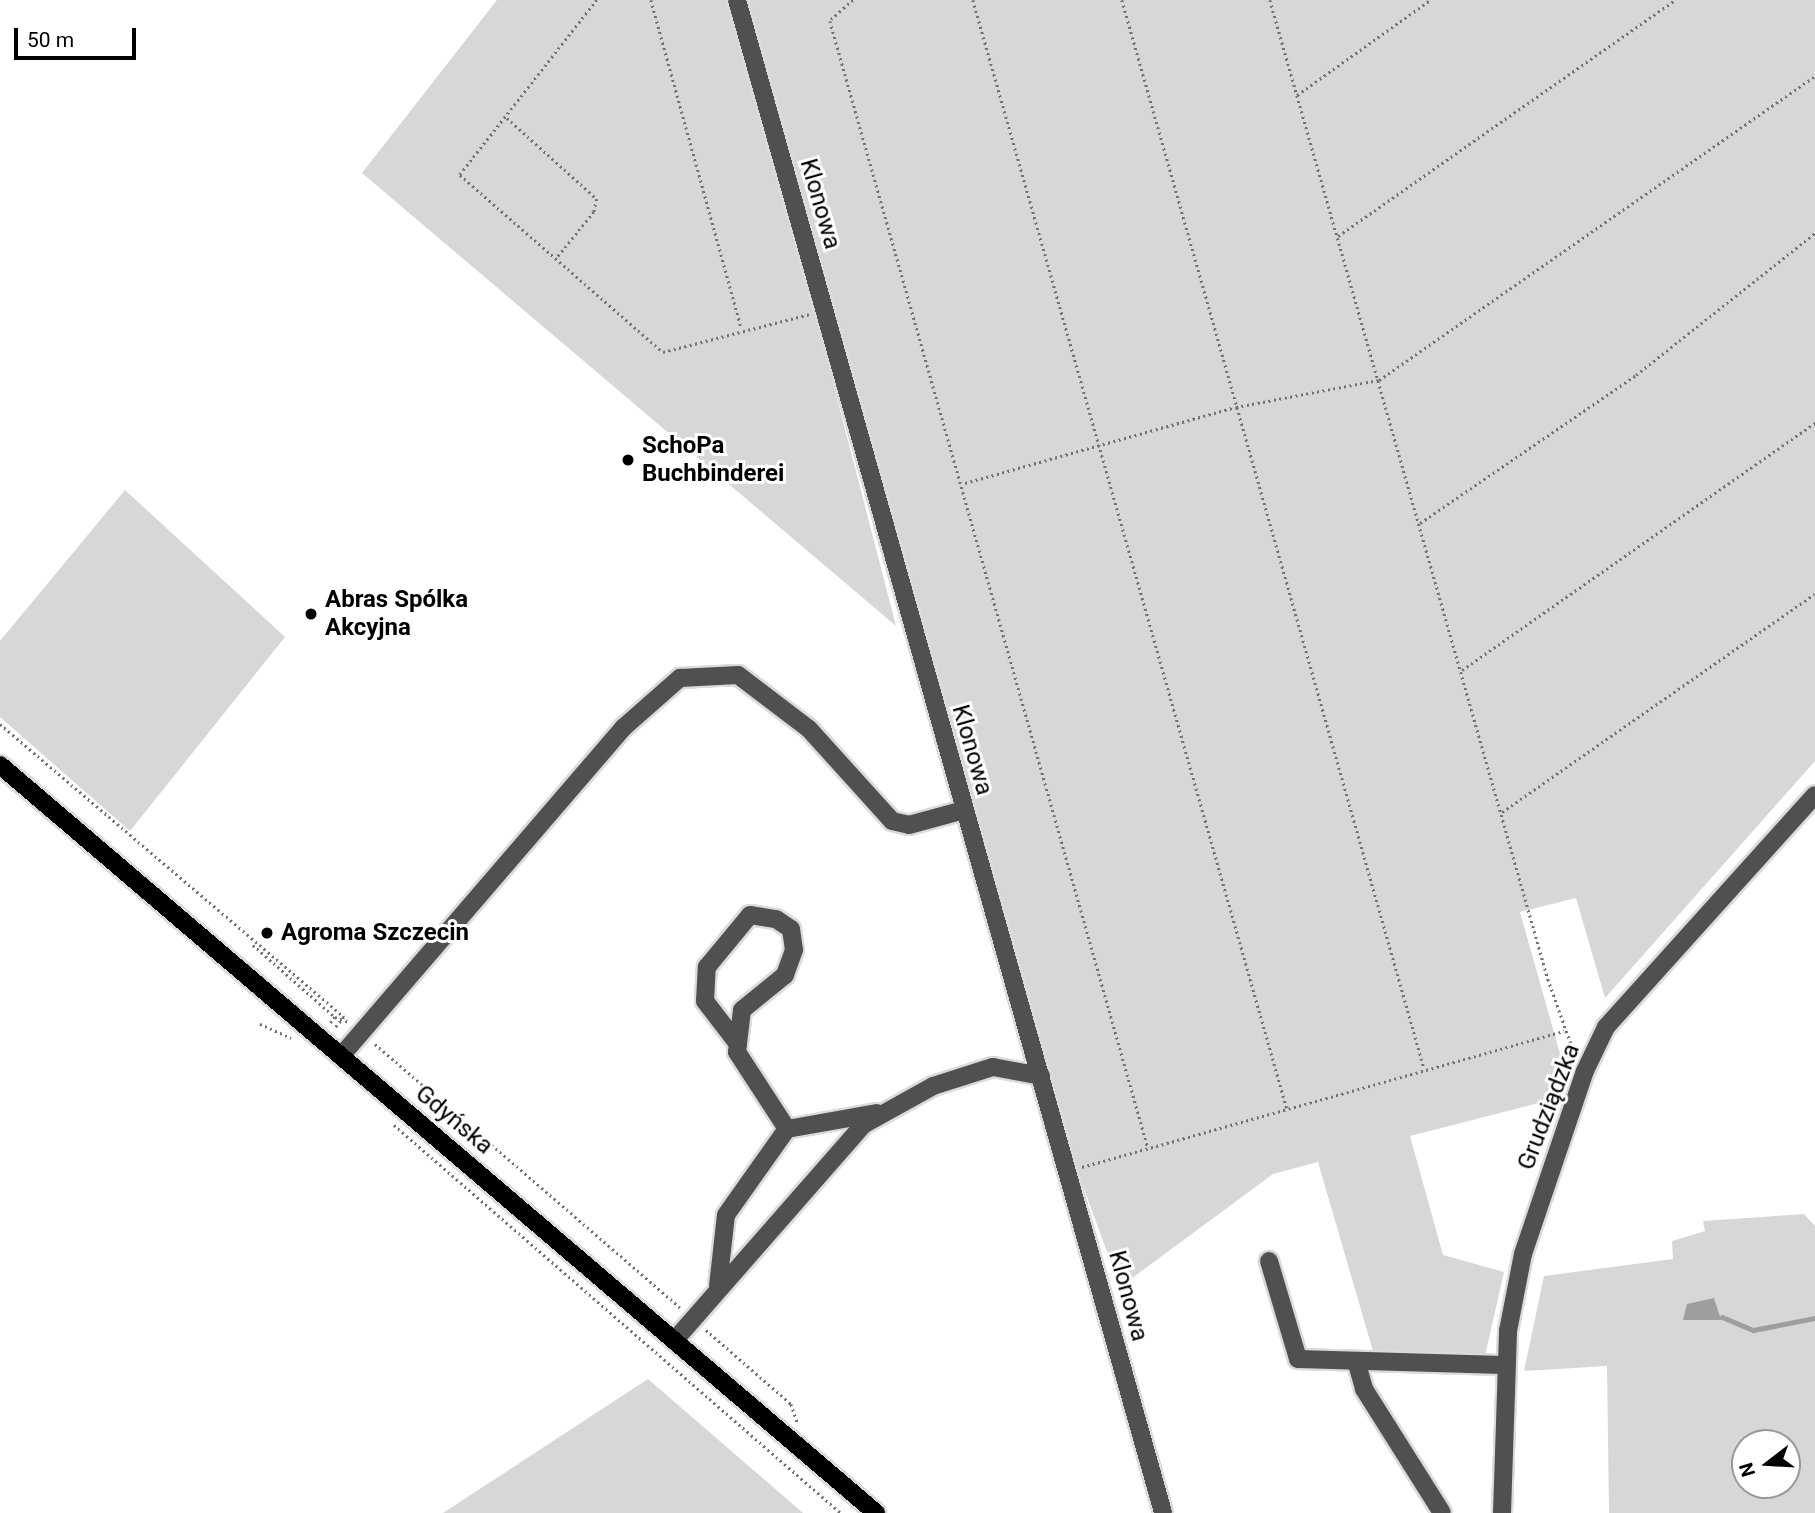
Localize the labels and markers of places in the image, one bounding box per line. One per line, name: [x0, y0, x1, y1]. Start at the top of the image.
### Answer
place label: SchoPa Buchbinderei: [642, 432, 784, 488]
marker: SchoPa Buchbinderei: [620, 452, 636, 468]
place label: Abras Spólka Akcyjna: [325, 586, 468, 642]
marker: Abras Spólka Akcyjna: [303, 606, 319, 622]
place label: Agroma Szczecin: [281, 919, 469, 947]
marker: Agroma Szczecin: [259, 925, 275, 941]

